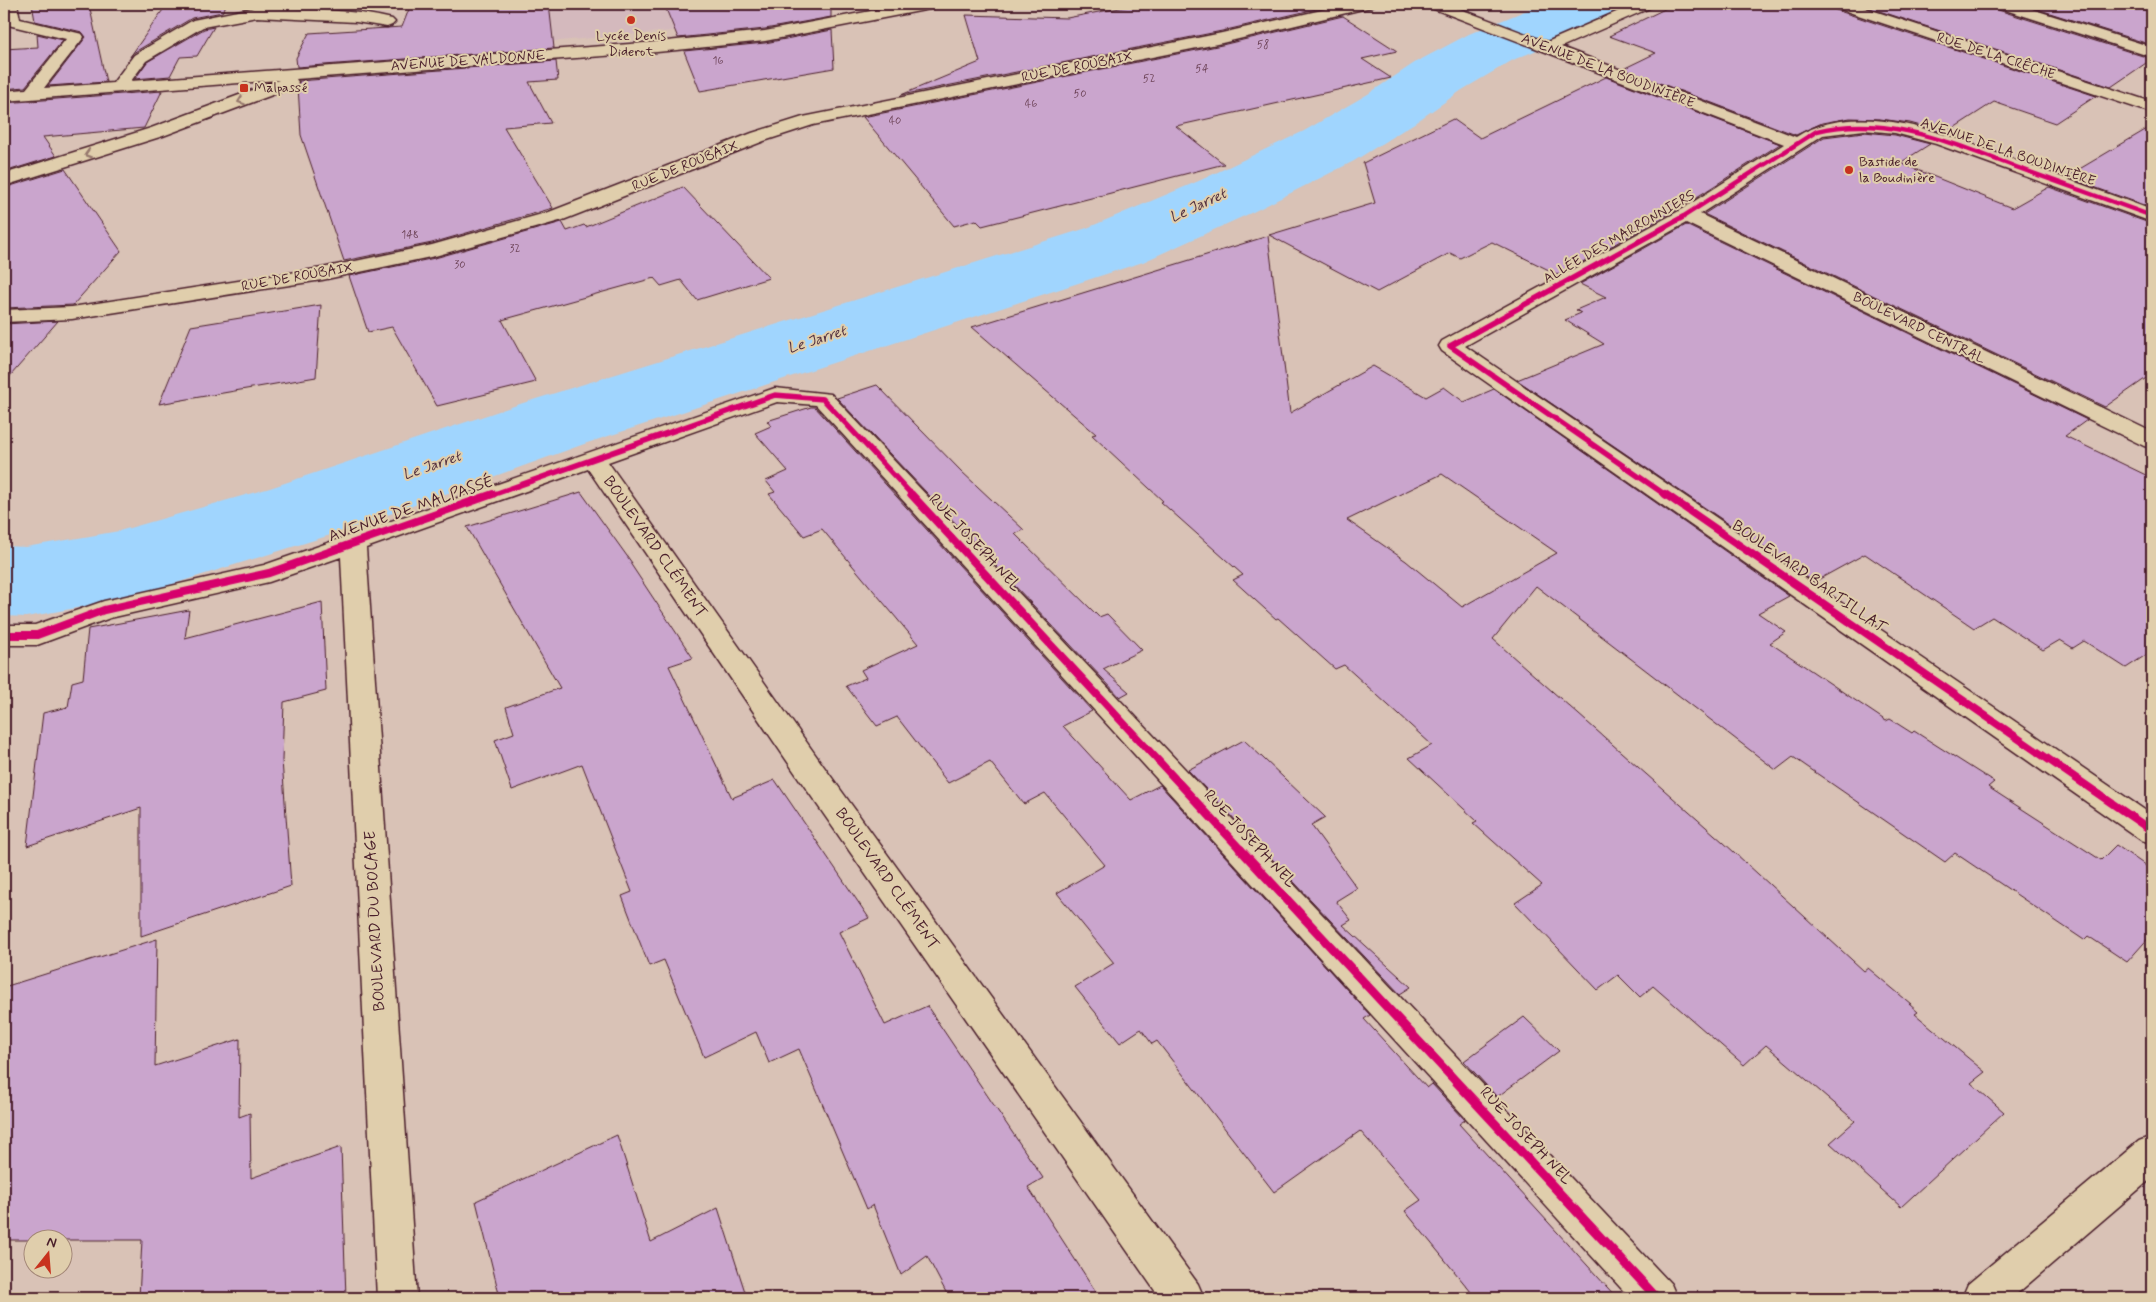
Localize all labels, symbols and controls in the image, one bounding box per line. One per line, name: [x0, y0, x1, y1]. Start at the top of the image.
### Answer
marker: Lycée Denis Diderot: [625, 14, 637, 26]
place label: Lycée Denis Diderot: [596, 27, 667, 61]
street label: RUE DE LA CRÊCHE: [1934, 28, 2058, 84]
street label: AVENUE DE LA BOUDINIÈRE: [1519, 30, 1697, 112]
house number: 58: [1257, 38, 1269, 52]
street label: AVENUE DE VALDONNE: [390, 47, 546, 75]
street label: RUE DE ROUBAIX: [1020, 47, 1134, 87]
house number: 16: [713, 54, 724, 68]
house number: 54: [1195, 62, 1209, 76]
house number: 52: [1143, 72, 1155, 86]
place label: Malpassé: [254, 79, 307, 97]
marker: Malpassé: [238, 82, 250, 94]
house number: 50: [1074, 87, 1086, 101]
one-way arrow: [238, 95, 246, 105]
house number: 46: [1025, 97, 1037, 111]
house number: 40: [889, 114, 901, 128]
street label: AVENUE DE LA BOUDINIÈRE: [1918, 114, 2098, 190]
street label: RUE DE ROUBAIX: [629, 137, 741, 195]
one-way arrow: [84, 148, 93, 158]
place label: Bastide de la Boudinière: [1859, 153, 1935, 187]
marker: Bastide de la Boudinière: [1843, 164, 1855, 176]
water label: Le Jarret: [1166, 184, 1231, 228]
street label: ALLÉE DES MARRONNIERS: [1540, 186, 1698, 288]
house number: 148: [401, 228, 419, 242]
house number: 32: [510, 242, 521, 256]
street label: RUE DE ROUBAIX: [240, 258, 354, 296]
house number: 30: [454, 258, 466, 272]
street label: BOULEVARD CENTRAL: [1850, 288, 1989, 368]
water label: Le Jarret: [785, 321, 850, 359]
water label: Le Jarret: [400, 446, 465, 485]
street label: AVENUE DE MALPASSÉ: [326, 471, 497, 547]
street label: BOULEVARD CLÉMENT: [598, 472, 712, 622]
street label: RUE JOSEPH NEL: [924, 489, 1026, 597]
street label: BOULEVARD BARTILLAT: [1728, 516, 1891, 639]
street label: RUE JOSEPH NEL: [1199, 785, 1301, 893]
street label: BOULEVARD CLÉMENT: [830, 804, 944, 954]
street label: BOULEVARD DU BOCAGE: [360, 830, 390, 1012]
street label: RUE JOSEPH NEL: [1475, 1082, 1577, 1190]
north arrow: [22, 1230, 72, 1280]
text: N: [44, 1233, 59, 1252]

